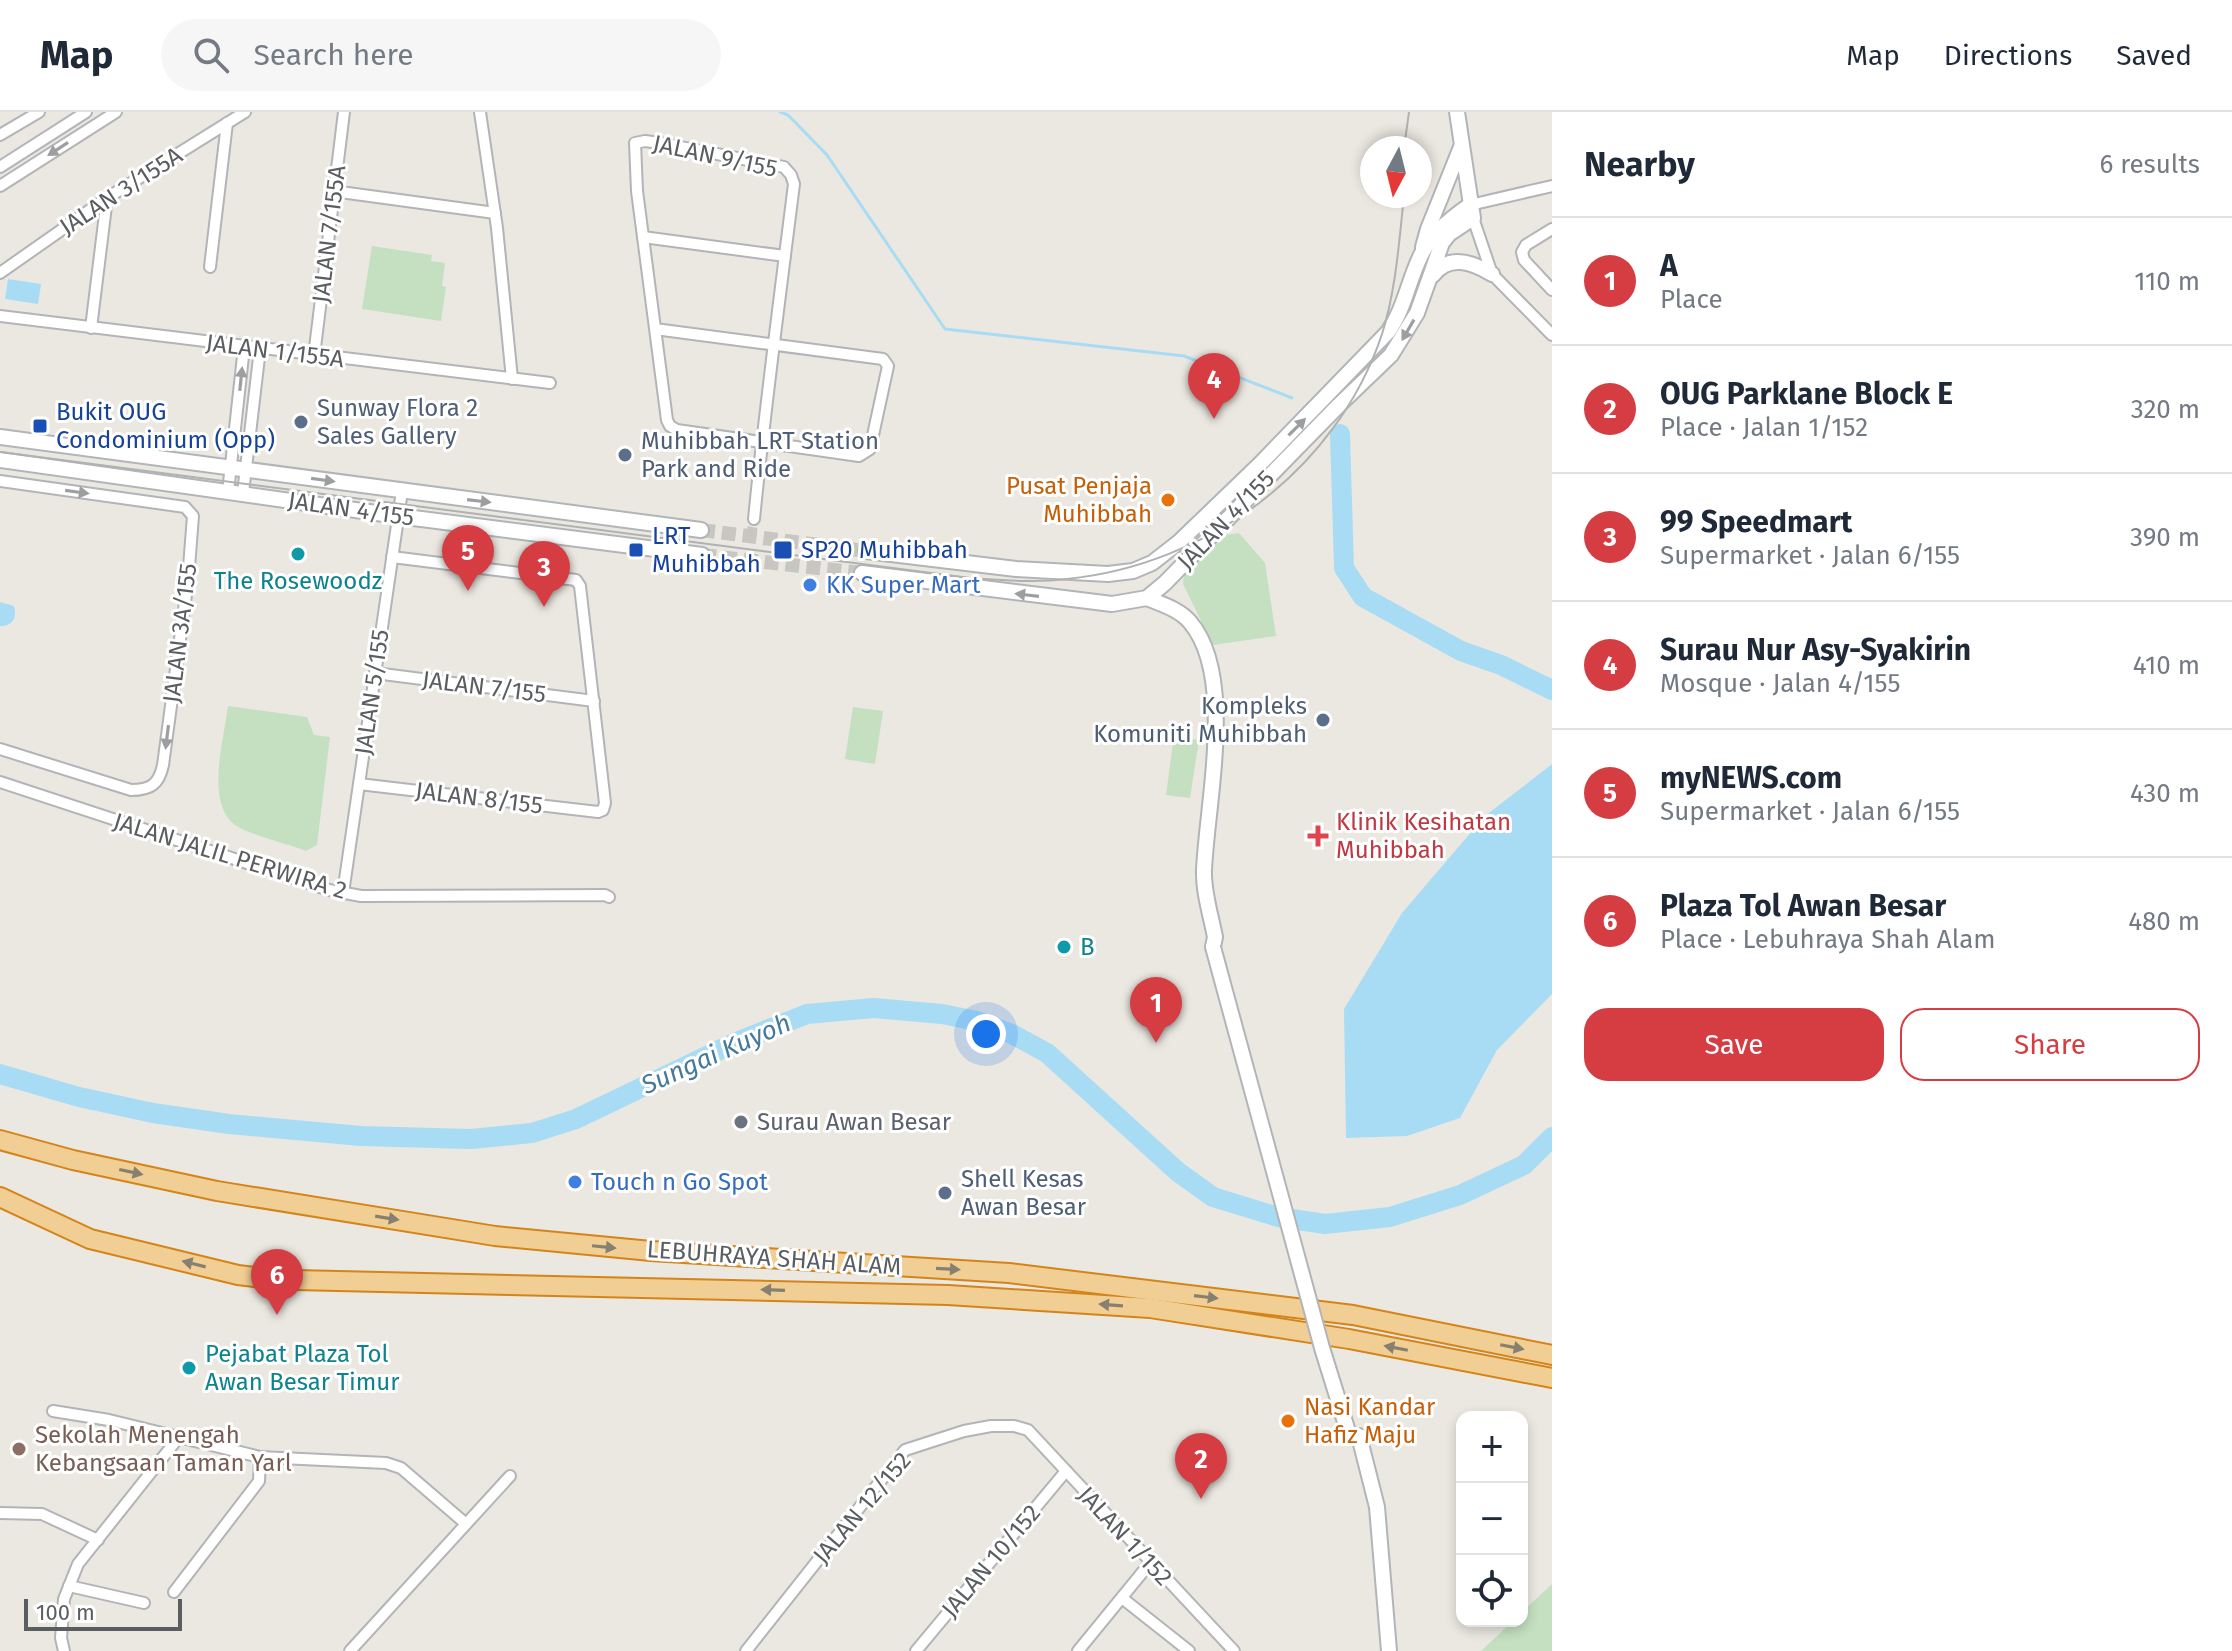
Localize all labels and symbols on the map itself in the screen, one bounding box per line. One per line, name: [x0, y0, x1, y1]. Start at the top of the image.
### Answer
street label: JALAN 9/155: [650, 129, 780, 183]
north arrow: [1360, 136, 1432, 208]
one-way arrow: [47, 141, 69, 156]
street label: JALAN 3/155A: [55, 141, 188, 241]
street label: JALAN 7/155A: [307, 163, 351, 304]
one-way arrow: [1401, 319, 1415, 341]
street label: JALAN 1/155A: [204, 329, 346, 373]
pin: 4: [1188, 353, 1240, 419]
one-way arrow: [234, 366, 247, 391]
place label: Sunway Flora 2 Sales Gallery: [317, 394, 478, 450]
place label: Bukit OUG Condominium (Opp): [56, 398, 275, 454]
marker: Sunway Flora 2 Sales Gallery: [292, 413, 310, 431]
marker: Bukit OUG Condominium (Opp): [31, 417, 49, 435]
one-way arrow: [1287, 418, 1306, 437]
place label: Muhibbah LRT Station Park and Ride: [641, 427, 879, 483]
marker: Muhibbah LRT Station Park and Ride: [616, 446, 634, 464]
street label: JALAN 4/155: [1172, 465, 1280, 575]
place label: Pusat Penjaja Muhibbah: [1006, 472, 1152, 528]
one-way arrow: [311, 474, 336, 487]
one-way arrow: [65, 486, 90, 499]
street label: JALAN 4/155: [286, 486, 416, 532]
marker: Pusat Penjaja Muhibbah: [1159, 491, 1177, 509]
one-way arrow: [467, 495, 492, 508]
place label: LRT Muhibbah: [652, 522, 761, 578]
pin: 5: [442, 525, 494, 591]
place label: SP20 Muhibbah: [801, 536, 968, 564]
marker: SP20 Muhibbah: [772, 539, 794, 561]
pin: 3: [518, 541, 570, 607]
marker: LRT Muhibbah: [627, 541, 645, 559]
marker: The Rosewoodz: [289, 545, 307, 563]
street label: JALAN 3A/155: [158, 562, 202, 704]
place label: The Rosewoodz: [214, 567, 382, 595]
place label: KK Super Mart: [826, 571, 981, 599]
marker: KK Super Mart: [801, 576, 819, 594]
one-way arrow: [1014, 589, 1039, 602]
street label: JALAN 5/155: [349, 627, 395, 757]
street label: JALAN 7/155: [420, 666, 548, 708]
place label: Kompleks Komuniti Muhibbah: [1093, 692, 1307, 748]
marker: Kompleks Komuniti Muhibbah: [1314, 711, 1332, 729]
one-way arrow: [160, 725, 173, 750]
street label: JALAN 8/155: [414, 776, 544, 820]
street label: JALAN JALIL PERWIRA 2: [110, 807, 350, 905]
place label: Klinik Kesihatan Muhibbah: [1336, 808, 1511, 864]
marker: Klinik Kesihatan Muhibbah: [1307, 825, 1329, 847]
place label: B: [1080, 933, 1095, 961]
marker: B: [1055, 938, 1073, 956]
pin: 1: [1130, 977, 1182, 1043]
water label: Sungai Kuyoh: [635, 1007, 796, 1101]
your location: [966, 1014, 1006, 1054]
place label: Surau Awan Besar: [757, 1108, 952, 1136]
marker: Surau Awan Besar: [732, 1113, 750, 1131]
place label: Shell Kesas Awan Besar: [961, 1165, 1087, 1221]
one-way arrow: [119, 1166, 144, 1179]
place label: Touch n Go Spot: [591, 1168, 768, 1196]
marker: Touch n Go Spot: [566, 1173, 584, 1191]
marker: Shell Kesas Awan Besar: [936, 1184, 954, 1202]
one-way arrow: [375, 1213, 400, 1225]
street label: LEBUHRAYA SHAH ALAM: [646, 1235, 902, 1281]
one-way arrow: [592, 1240, 617, 1253]
pin: 6: [251, 1249, 303, 1315]
one-way arrow: [182, 1258, 207, 1270]
one-way arrow: [936, 1263, 961, 1276]
one-way arrow: [760, 1283, 785, 1296]
one-way arrow: [1194, 1291, 1219, 1304]
one-way arrow: [1098, 1299, 1123, 1312]
place label: Pejabat Plaza Tol Awan Besar Timur: [205, 1340, 400, 1396]
one-way arrow: [1383, 1341, 1408, 1353]
one-way arrow: [1500, 1341, 1525, 1353]
marker: Pejabat Plaza Tol Awan Besar Timur: [180, 1359, 198, 1377]
place label: Nasi Kandar Hafiz Maju: [1304, 1393, 1436, 1449]
marker: Nasi Kandar Hafiz Maju: [1279, 1412, 1297, 1430]
place label: Sekolah Menengah Kebangsaan Taman Yarl: [35, 1421, 292, 1477]
pin: 2: [1175, 1433, 1227, 1499]
marker: Sekolah Menengah Kebangsaan Taman Yarl: [10, 1440, 28, 1458]
street label: JALAN 12/152: [807, 1447, 917, 1569]
street label: JALAN 1/152: [1072, 1481, 1178, 1591]
street label: JALAN 10/152: [936, 1499, 1046, 1623]
scale bar: [24, 1595, 182, 1631]

